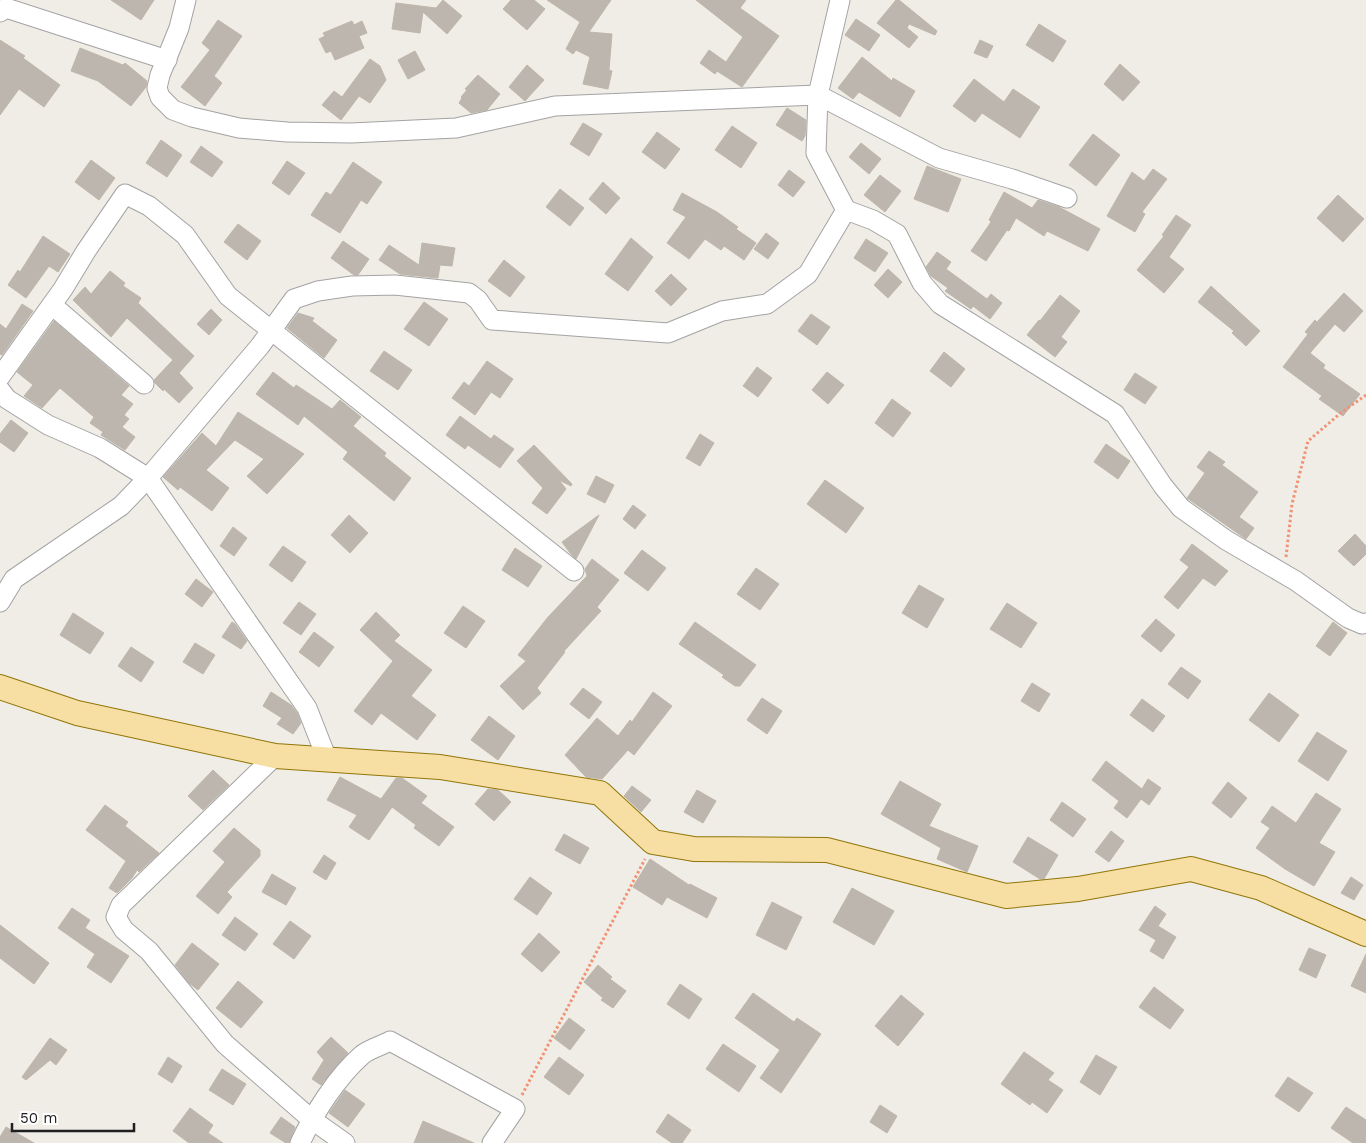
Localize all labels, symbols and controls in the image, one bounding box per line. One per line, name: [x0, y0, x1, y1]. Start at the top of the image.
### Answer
scale bar: [12, 1100, 135, 1132]
text: 50 m: [20, 1109, 57, 1127]

